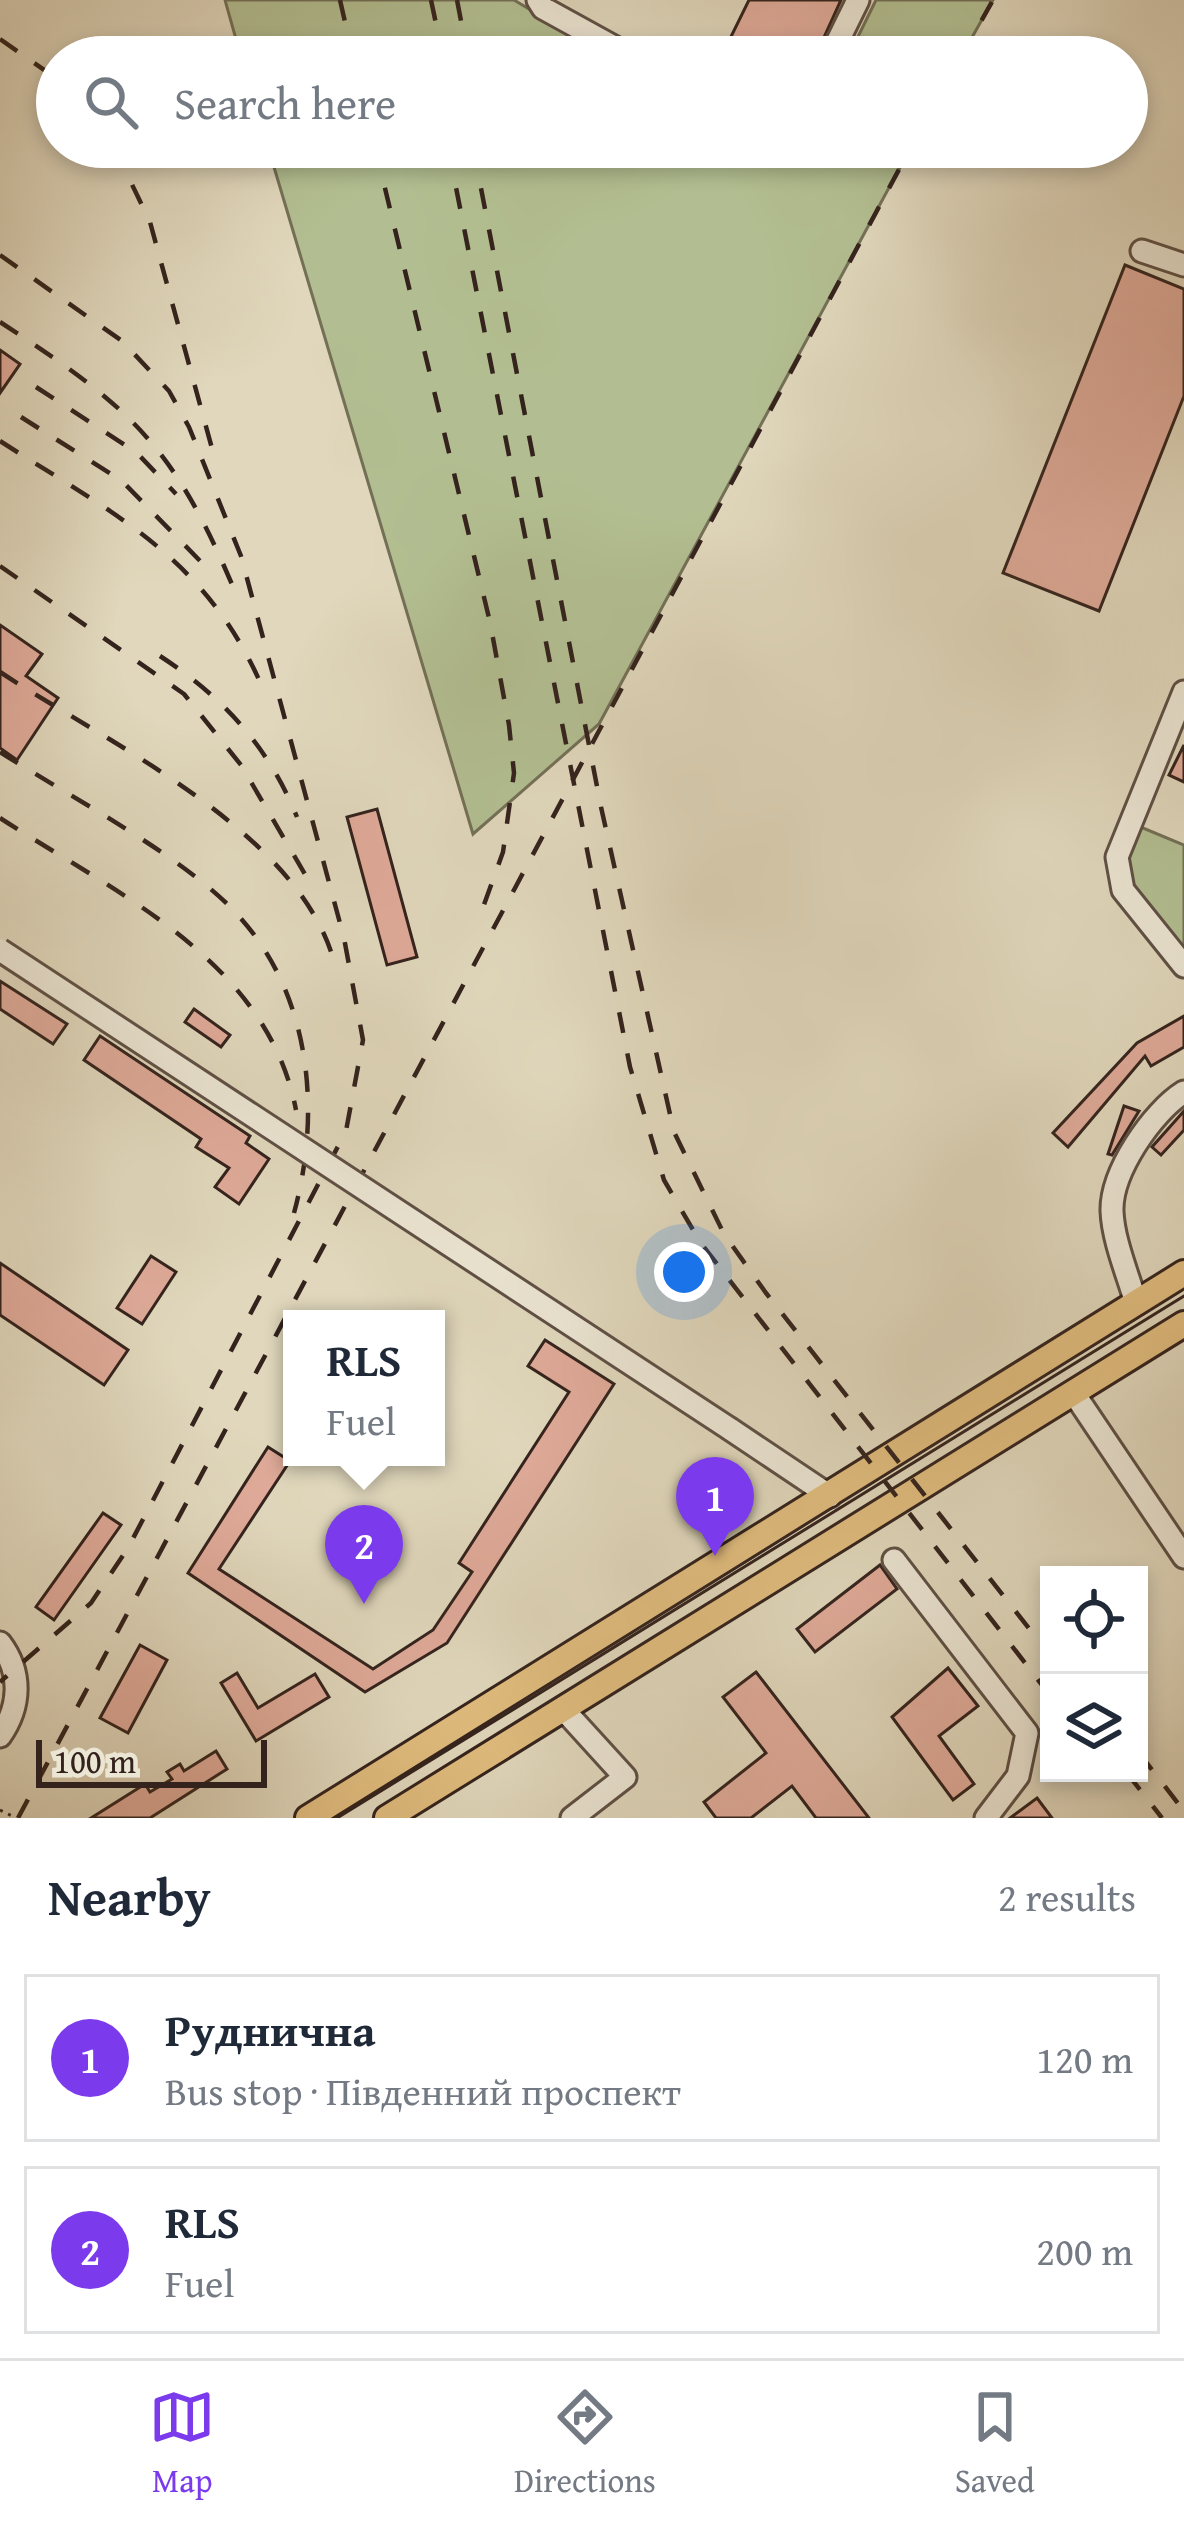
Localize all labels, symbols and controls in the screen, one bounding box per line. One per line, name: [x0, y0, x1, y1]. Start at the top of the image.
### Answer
search box: [36, 36, 1148, 168]
icon: search: [78, 69, 144, 135]
text: Search here: [174, 70, 396, 135]
your location: [654, 1242, 714, 1302]
popup: [283, 1310, 445, 1466]
text: RLS: [327, 1327, 401, 1392]
text: Fuel: [327, 1392, 396, 1449]
pin: 1: [676, 1457, 754, 1556]
pin: 2: [325, 1505, 403, 1604]
map controls: [1040, 1566, 1148, 1782]
button: locate: [1040, 1566, 1148, 1674]
button: layers: [1040, 1674, 1148, 1782]
scale bar: [36, 1734, 267, 1787]
text: 100 m: [54, 1737, 136, 1785]
text: Nearby: [48, 1859, 211, 1934]
text: 2 results: [998, 1868, 1136, 1925]
text: Руднична: [165, 1997, 375, 2062]
text: 1: [80, 2030, 100, 2087]
text: 120 m: [1036, 2030, 1133, 2087]
text: Bus stop · Південний проспект: [165, 2062, 681, 2119]
text: RLS: [165, 2189, 240, 2254]
text: 2: [80, 2222, 100, 2279]
text: 200 m: [1036, 2222, 1133, 2279]
text: Fuel: [165, 2254, 234, 2311]
tab: Map: [149, 2384, 215, 2504]
tab: Directions: [514, 2384, 656, 2504]
tab: Saved: [955, 2384, 1035, 2504]

